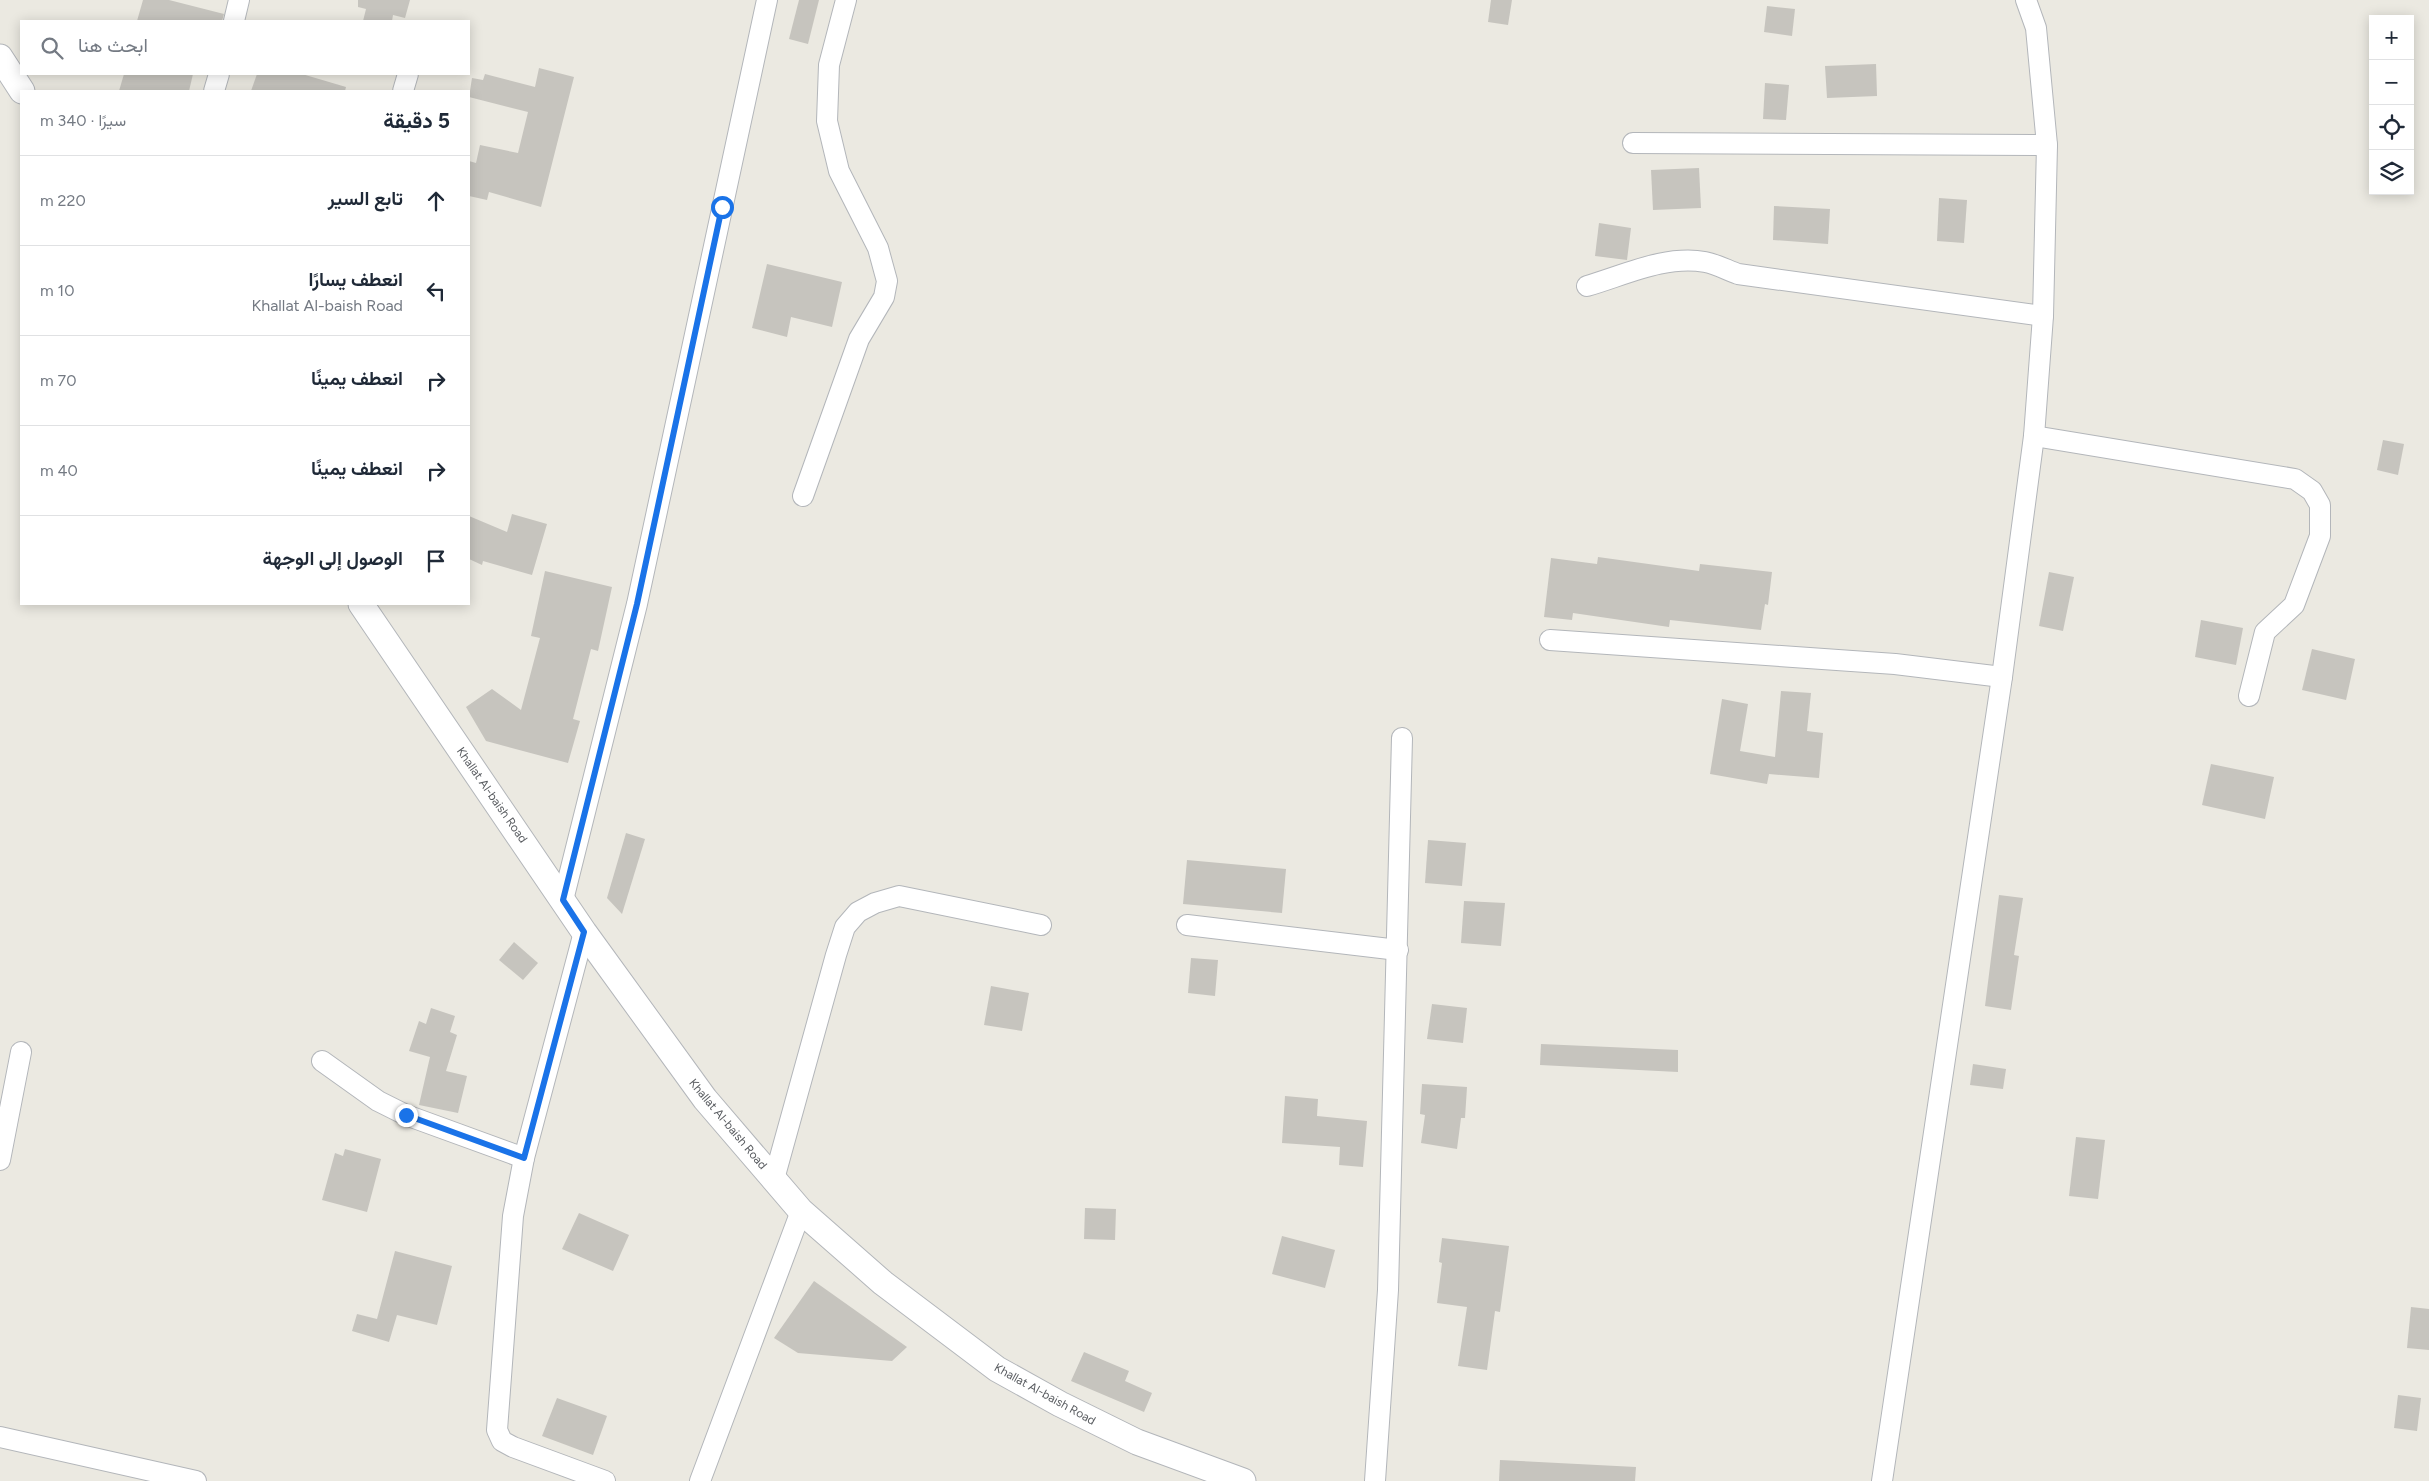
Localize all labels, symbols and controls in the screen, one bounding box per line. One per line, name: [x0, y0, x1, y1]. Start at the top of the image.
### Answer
map controls: [2369, 15, 2414, 195]
button: +: [2369, 15, 2414, 60]
search box: [20, 20, 470, 75]
icon: search: [38, 34, 66, 62]
text: ابحث هنا: [78, 34, 148, 57]
button: −: [2369, 60, 2414, 105]
button: locate: [2369, 105, 2414, 150]
text: 5 دقيقة: [383, 108, 450, 133]
text: سيرًا · 340 m: [40, 111, 126, 130]
button: layers: [2369, 150, 2414, 195]
text: تابع السير: [328, 187, 403, 210]
icon: ahead: [422, 187, 450, 215]
text: 220 m: [40, 191, 86, 210]
route start: [711, 196, 734, 219]
text: انعطف يسارًا: [309, 268, 403, 291]
icon: left: [422, 277, 450, 305]
text: 10 m: [40, 281, 74, 300]
text: Khallat Al-baish Road: [252, 296, 403, 315]
text: انعطف يمينًا: [311, 367, 403, 390]
icon: right: [422, 367, 450, 395]
text: 70 m: [40, 371, 76, 390]
text: انعطف يمينًا: [311, 457, 403, 480]
icon: right: [422, 457, 450, 485]
text: 40 m: [40, 461, 78, 480]
text: الوصول إلى الوجهة: [263, 547, 403, 570]
icon: arrive: [422, 547, 450, 575]
street label: Khallat Al-baish Road: [454, 744, 530, 846]
street label: Khallat Al-baish Road: [686, 1076, 770, 1172]
route end: [395, 1104, 418, 1127]
street label: Khallat Al-baish Road: [992, 1360, 1098, 1428]

